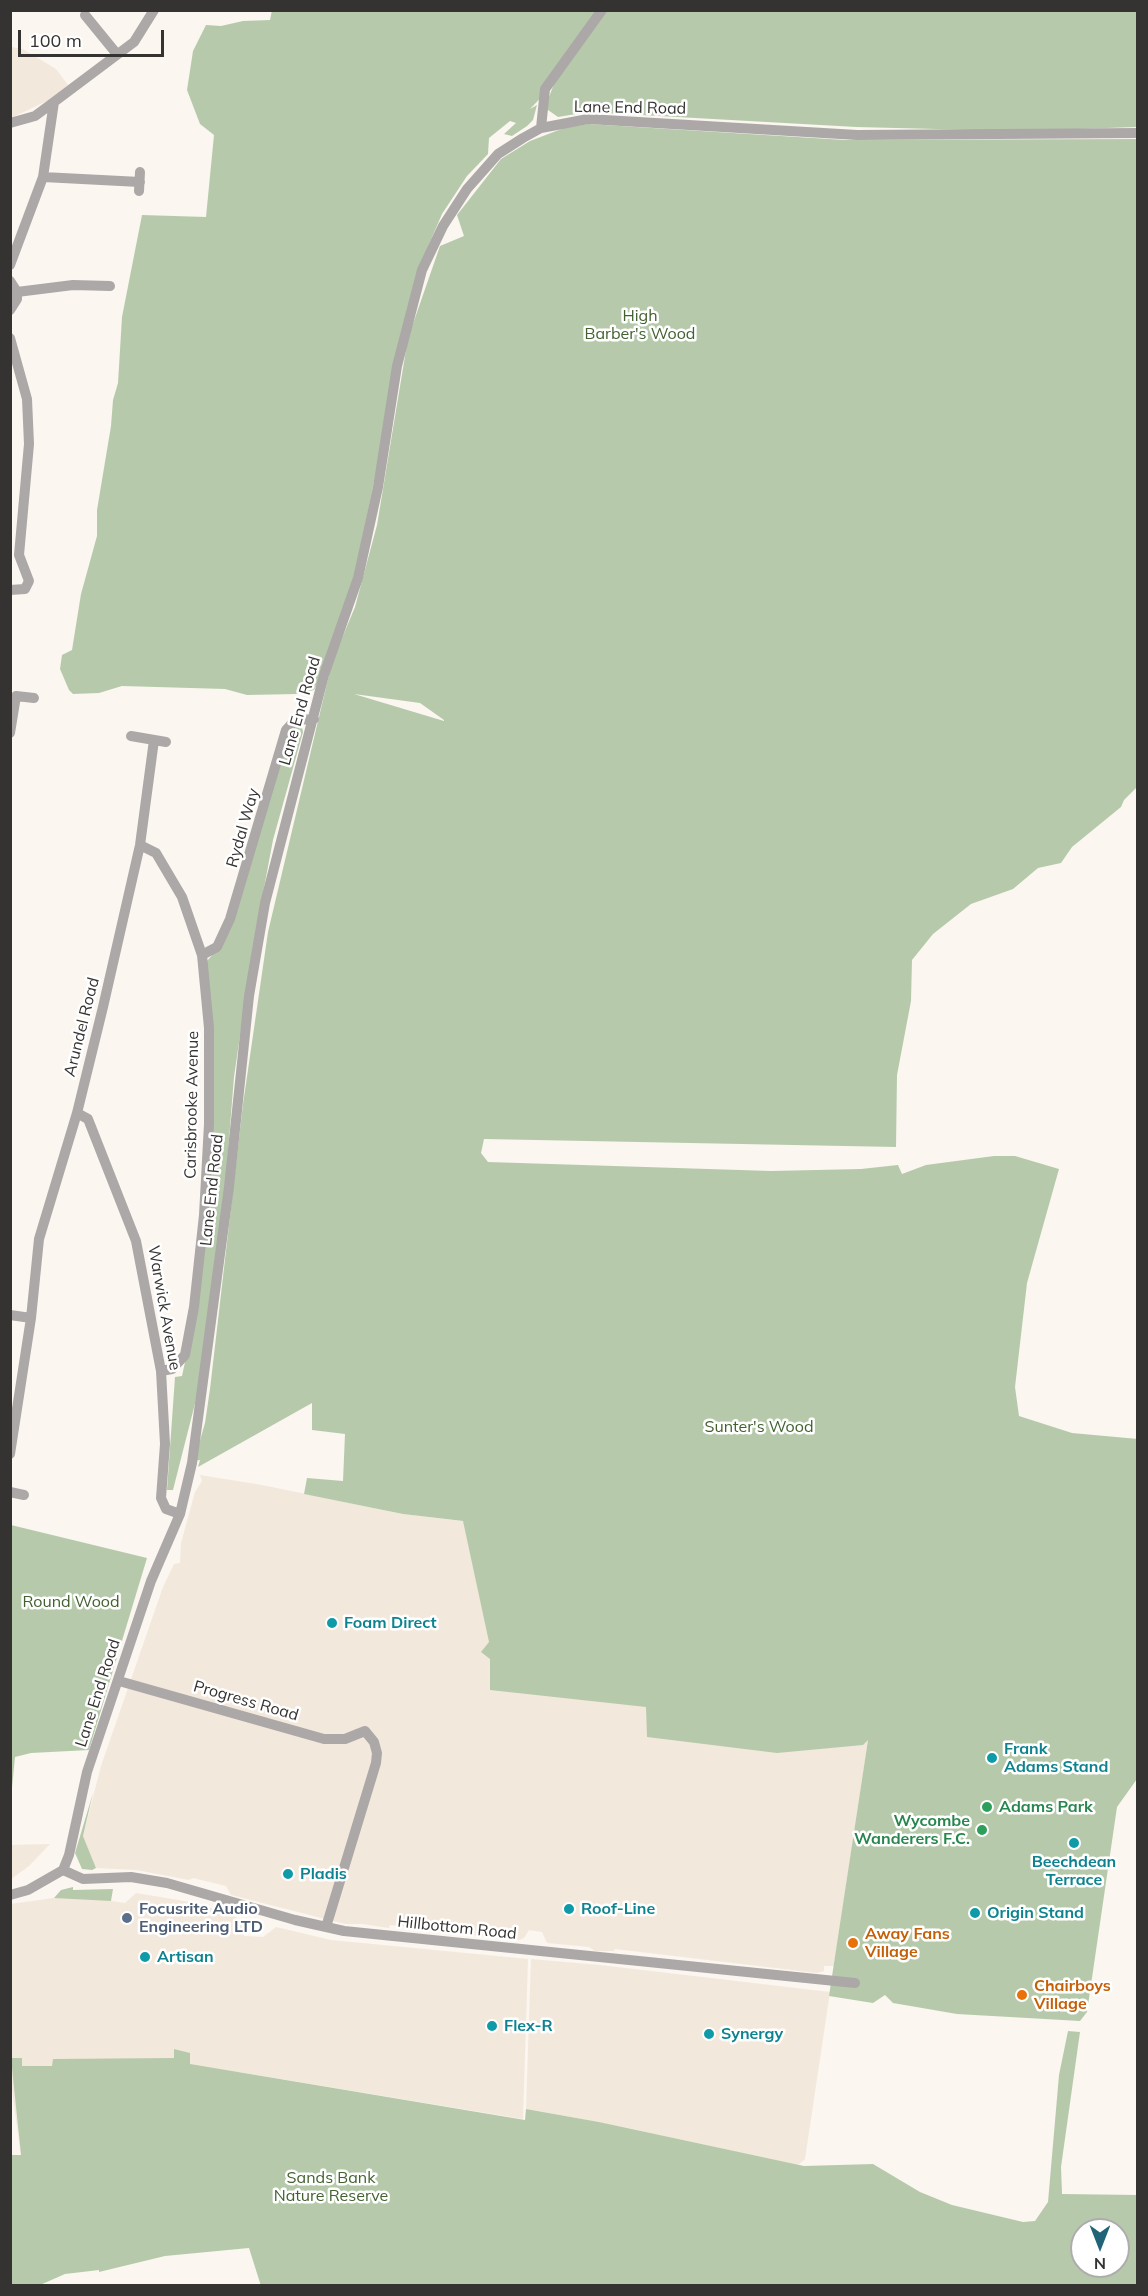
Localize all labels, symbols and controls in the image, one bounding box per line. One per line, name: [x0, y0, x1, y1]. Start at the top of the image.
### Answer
scale bar: [21, 18, 166, 56]
text: 100 m: [29, 29, 82, 52]
street label: Lane End Road: [574, 97, 686, 119]
park label: High Barber's Wood: [585, 306, 695, 344]
street label: Lane End Road: [275, 654, 325, 768]
street label: Rydal Way: [223, 786, 263, 870]
street label: Arundel Road: [60, 975, 104, 1079]
street label: Carisbrooke Avenue: [181, 1031, 203, 1179]
street label: Lane End Road: [197, 1133, 227, 1247]
street label: Warwick Avenue: [144, 1244, 184, 1372]
park label: Sunter's Wood: [705, 1417, 813, 1437]
park label: Round Wood: [22, 1592, 120, 1612]
place label: Foam Direct: [344, 1613, 436, 1633]
marker: Foam Direct: [325, 1616, 339, 1630]
street label: Lane End Road: [72, 1637, 124, 1749]
street label: Progress Road: [191, 1677, 301, 1725]
place label: Frank Adams Stand: [1004, 1739, 1108, 1777]
marker: Frank Adams Stand: [985, 1751, 999, 1765]
place label: Adams Park: [999, 1797, 1093, 1817]
marker: Adams Park: [980, 1800, 994, 1814]
place label: Wycombe Wanderers F.C.: [854, 1811, 970, 1849]
marker: Wycombe Wanderers F.C.: [975, 1823, 989, 1837]
marker: Beechdean Terrace: [1067, 1836, 1081, 1850]
place label: Beechdean Terrace: [1032, 1852, 1116, 1890]
place label: Pladis: [300, 1864, 347, 1884]
marker: Pladis: [281, 1867, 295, 1881]
place label: Focusrite Audio Engineering LTD: [139, 1899, 263, 1937]
place label: Roof-Line: [581, 1899, 655, 1919]
marker: Roof-Line: [562, 1902, 576, 1916]
place label: Origin Stand: [987, 1903, 1084, 1923]
marker: Origin Stand: [968, 1906, 982, 1920]
marker: Focusrite Audio Engineering LTD: [120, 1911, 134, 1925]
street label: Hillbottom Road: [396, 1912, 518, 1944]
place label: Away Fans Village: [865, 1924, 950, 1962]
marker: Away Fans Village: [846, 1936, 860, 1950]
place label: Artisan: [157, 1947, 214, 1967]
marker: Artisan: [138, 1950, 152, 1964]
place label: Chairboys Village: [1034, 1976, 1111, 2014]
marker: Chairboys Village: [1015, 1988, 1029, 2002]
place label: Flex-R: [504, 2016, 553, 2036]
marker: Flex-R: [485, 2019, 499, 2033]
place label: Synergy: [721, 2024, 783, 2044]
marker: Synergy: [702, 2027, 716, 2041]
park label: Sands Bank Nature Reserve: [274, 2168, 388, 2206]
north arrow: [1070, 2218, 1130, 2278]
text: N: [1094, 2254, 1106, 2274]

